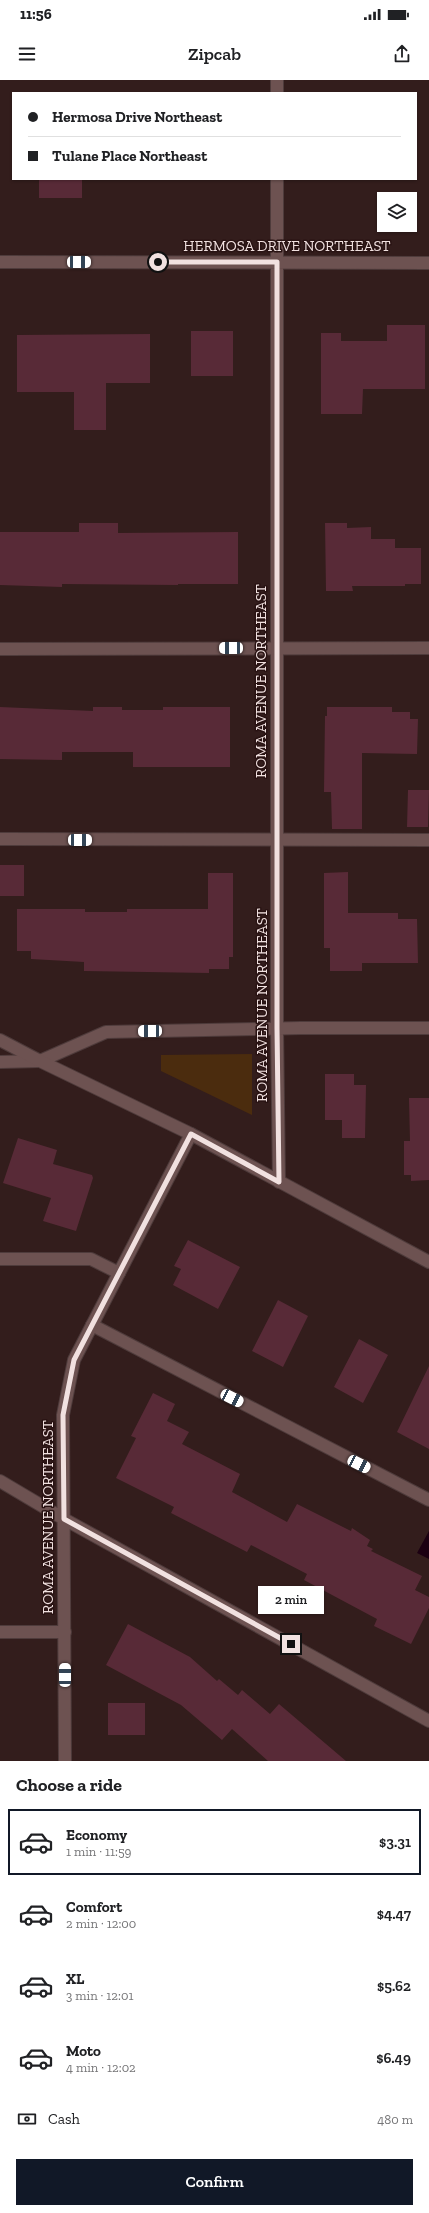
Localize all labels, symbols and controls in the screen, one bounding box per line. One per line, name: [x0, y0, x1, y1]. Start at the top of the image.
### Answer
text: 11:56: [20, 5, 52, 23]
icon: menu: [16, 43, 38, 65]
text: Zipcab: [188, 43, 241, 65]
icon: share: [391, 43, 413, 65]
text: Hermosa Drive Northeast: [52, 108, 222, 126]
text: Tulane Place Northeast: [52, 147, 207, 165]
map controls: [377, 192, 417, 232]
button: layers: [377, 192, 417, 232]
street label: HERMOSA DRIVE NORTHEAST: [183, 237, 391, 255]
route start: [149, 253, 167, 271]
car: [67, 256, 91, 268]
street label: ROMA AVENUE NORTHEAST: [252, 584, 270, 778]
car: [219, 642, 243, 654]
car: [68, 834, 92, 846]
street label: ROMA AVENUE NORTHEAST: [253, 908, 271, 1102]
car: [138, 1025, 162, 1037]
car: [219, 1387, 245, 1409]
street label: ROMA AVENUE NORTHEAST: [39, 1420, 57, 1614]
car: [346, 1453, 372, 1475]
callout: 2 min: [258, 1586, 324, 1614]
text: 2 min: [275, 1592, 307, 1607]
route end: [282, 1635, 300, 1653]
car: [59, 1663, 71, 1687]
text: Choose a ride: [16, 1774, 122, 1796]
icon: car: [18, 1824, 54, 1860]
text: Economy: [66, 1826, 127, 1844]
text: $3.31: [379, 1833, 411, 1851]
text: 1 min · 11:59: [66, 1844, 132, 1859]
icon: car: [18, 1896, 54, 1932]
text: Comfort: [66, 1898, 122, 1916]
text: $4.47: [377, 1905, 411, 1923]
text: 2 min · 12:00: [66, 1916, 136, 1931]
icon: car: [18, 1968, 54, 2004]
text: XL: [66, 1970, 84, 1988]
text: $5.62: [377, 1977, 411, 1995]
text: 3 min · 12:01: [66, 1988, 133, 2003]
icon: car: [18, 2040, 54, 2076]
text: Moto: [66, 2042, 101, 2060]
text: $6.49: [376, 2049, 411, 2067]
text: 4 min · 12:02: [66, 2060, 136, 2075]
icon: cash: [16, 2108, 38, 2130]
text: Cash: [48, 2110, 80, 2128]
text: 480 m: [377, 2112, 413, 2127]
button: Confirm: [16, 2159, 413, 2205]

